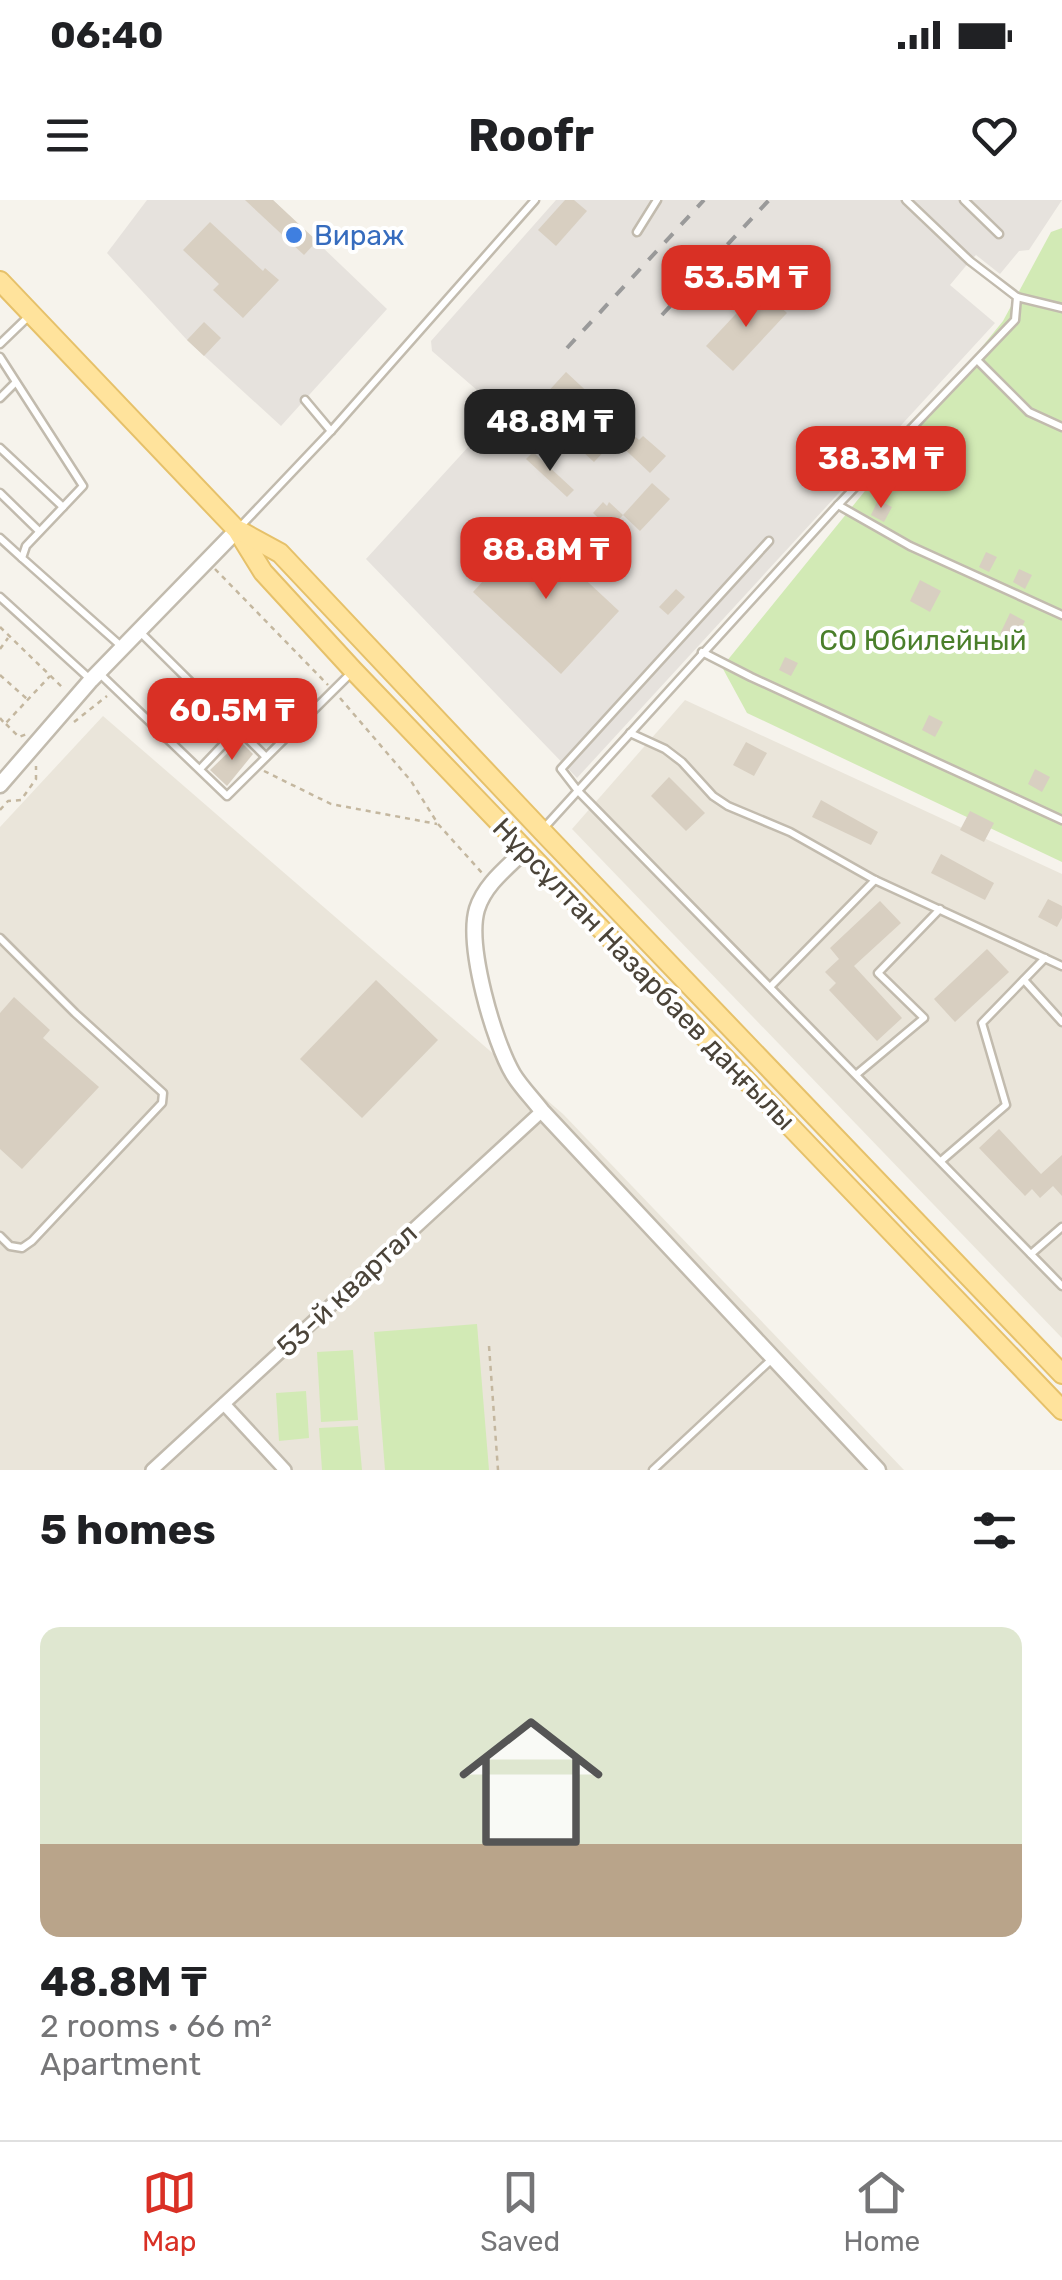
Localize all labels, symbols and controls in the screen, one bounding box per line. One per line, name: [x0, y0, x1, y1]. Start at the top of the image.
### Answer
text: 06:40: [50, 12, 163, 58]
icon: menu: [40, 108, 95, 163]
icon: heart: [967, 108, 1022, 163]
text: Roofr: [468, 109, 594, 162]
place label: Вираж: [314, 219, 404, 252]
marker: Вираж: [283, 224, 305, 246]
pin: 53.5M ₸: [654, 245, 838, 330]
text: 53.5M ₸: [684, 258, 809, 296]
pin: 48.8M ₸: [458, 389, 642, 474]
text: 48.8M ₸: [486, 402, 614, 440]
pin: 38.3M ₸: [789, 426, 973, 511]
text: 38.3M ₸: [818, 439, 944, 477]
pin: 88.8M ₸: [454, 517, 638, 602]
text: 88.8M ₸: [482, 530, 610, 568]
park label: СО Юбилейный: [819, 624, 1027, 657]
pin: 60.5M ₸: [140, 678, 324, 763]
text: 60.5M ₸: [169, 691, 295, 729]
street label: Нұрсұлтан Назарбаев даңғылы: [486, 811, 802, 1137]
street label: 53-й квартал: [270, 1217, 424, 1363]
icon: filters: [967, 1503, 1022, 1558]
text: 5 homes: [40, 1505, 216, 1555]
icon: home: [441, 1692, 621, 1872]
text: 48.8M ₸: [40, 1957, 207, 2007]
text: 2 rooms · 66 m²: [40, 2007, 272, 2045]
text: Apartment: [40, 2045, 201, 2083]
tab: Map: [142, 2165, 197, 2258]
tab: Saved: [480, 2165, 560, 2258]
tab: Home: [844, 2165, 920, 2258]

